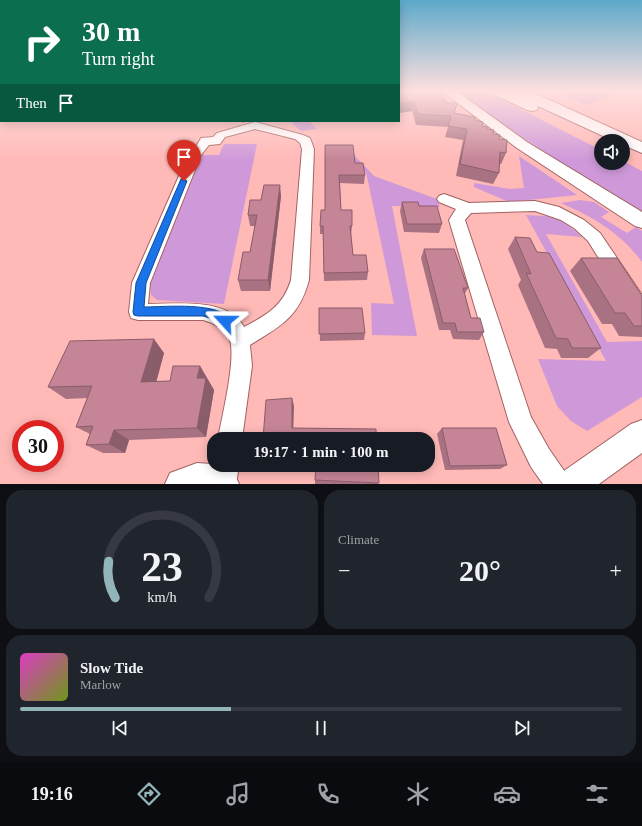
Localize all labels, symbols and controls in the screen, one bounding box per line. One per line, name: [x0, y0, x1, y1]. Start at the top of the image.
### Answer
icon: right: [16, 16, 68, 68]
text: 30 m: [82, 16, 140, 47]
text: Turn right: [82, 49, 155, 69]
icon: arrive: [55, 92, 77, 114]
text: Then: [16, 95, 47, 111]
map controls: [594, 134, 630, 170]
button: sound: [594, 134, 630, 170]
pin: [167, 140, 201, 181]
icon: arrive: [173, 146, 195, 168]
position arrow: [204, 300, 246, 342]
speed limit sign: 30: [12, 420, 64, 472]
text: 19:17 · 1 min · 100 m: [254, 444, 389, 460]
text: Climate: [338, 532, 379, 547]
text: 23: [141, 543, 183, 589]
text: 20°: [459, 554, 501, 587]
text: −: [338, 558, 350, 583]
text: +: [610, 558, 622, 583]
text: km/h: [147, 588, 177, 604]
text: Slow Tide: [80, 660, 143, 676]
text: Marlow: [80, 677, 121, 692]
icon: previous: [109, 717, 131, 739]
icon: pause: [310, 717, 332, 739]
icon: next: [511, 717, 533, 739]
icon: directions: [135, 780, 163, 808]
icon: music: [224, 780, 252, 808]
icon: phone: [314, 780, 342, 808]
icon: climate: [404, 780, 432, 808]
icon: car: [493, 780, 521, 808]
icon: filters: [583, 780, 611, 808]
text: 19:16: [31, 784, 73, 804]

